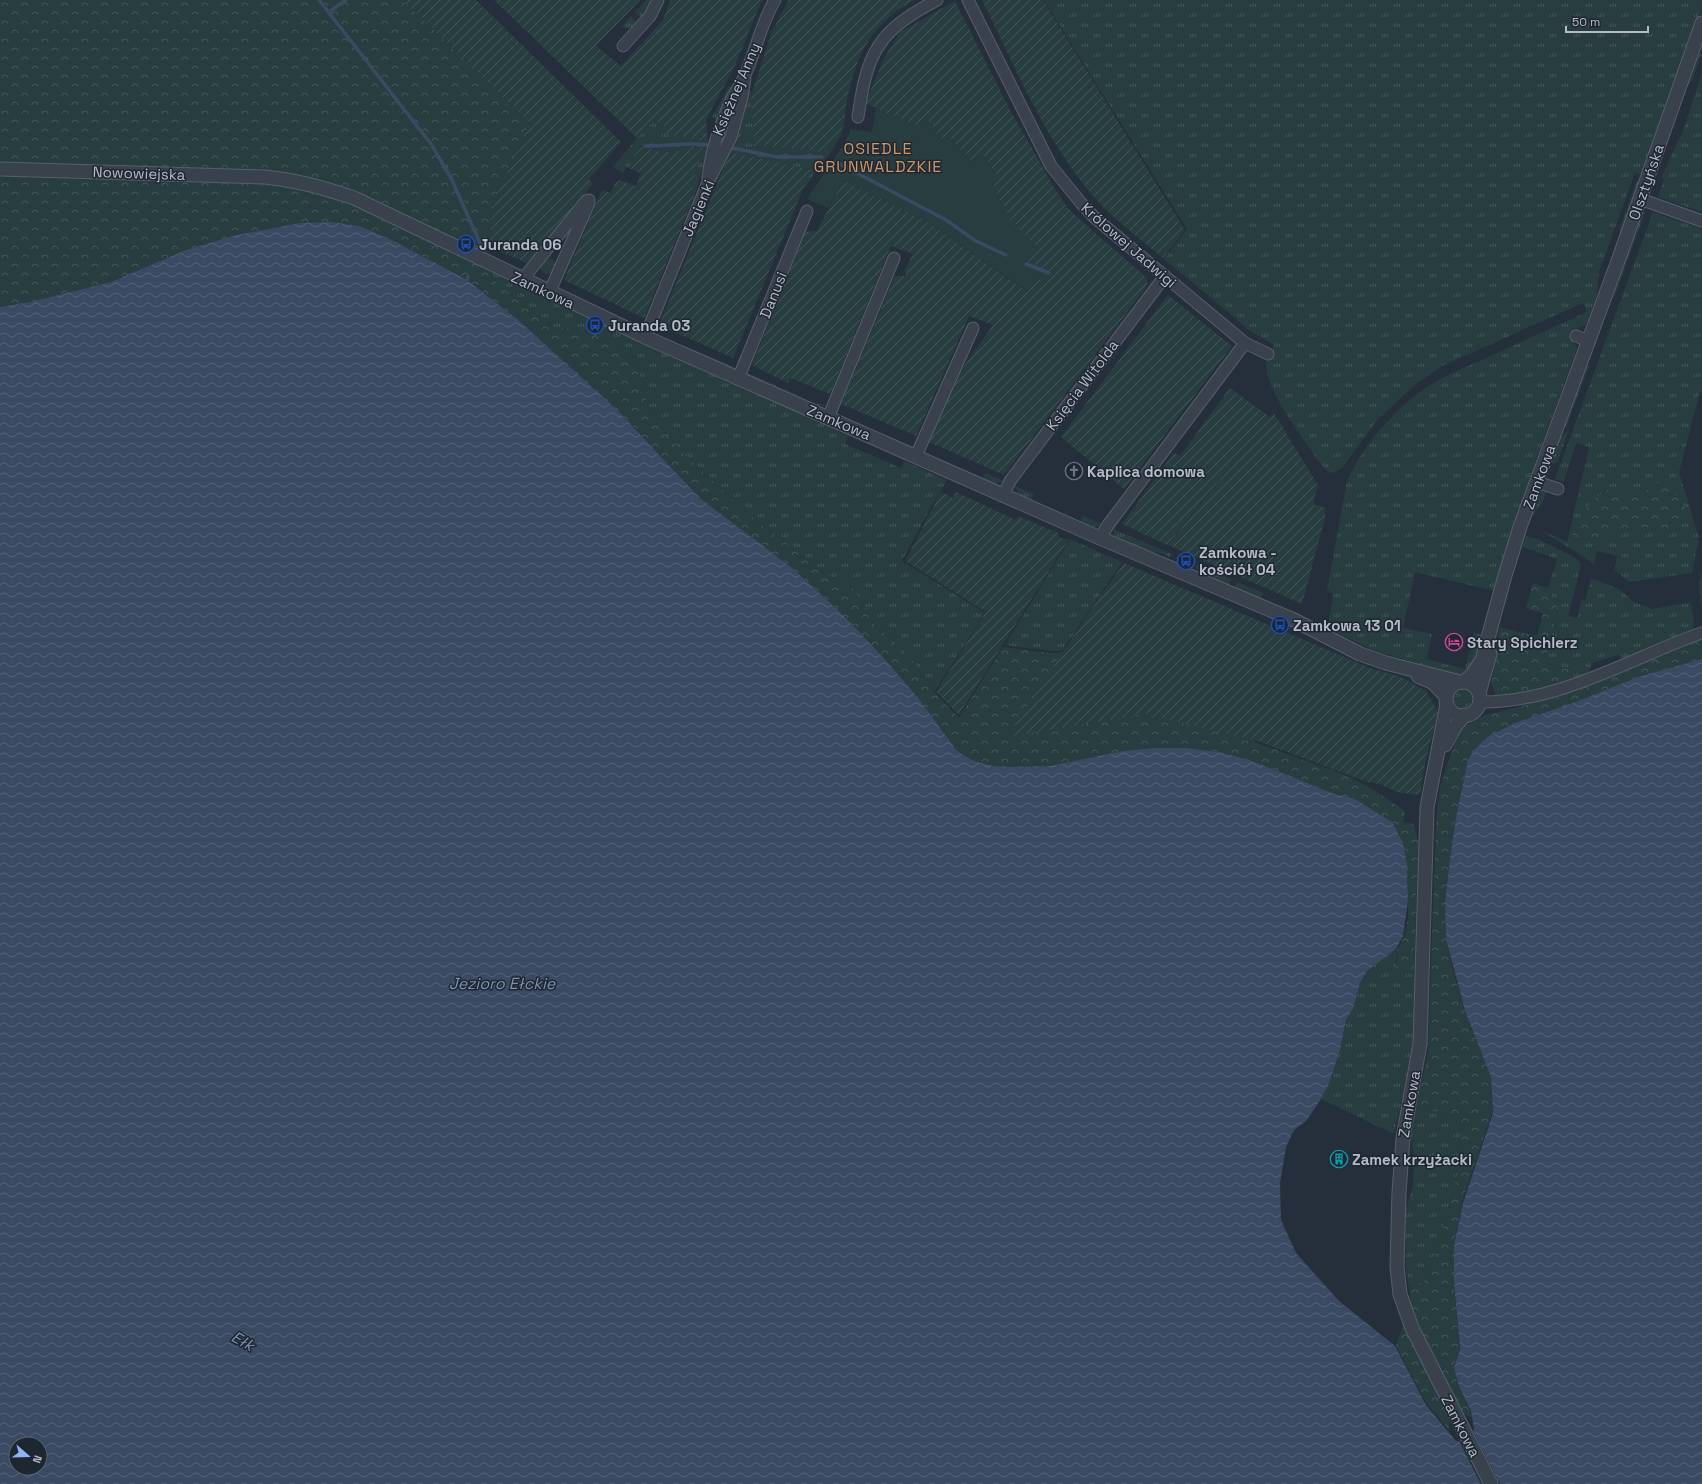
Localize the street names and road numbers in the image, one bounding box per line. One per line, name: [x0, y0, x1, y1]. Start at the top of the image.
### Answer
street label: Księżnej Anny: [708, 40, 764, 138]
street label: Olsztyńska: [1624, 141, 1668, 223]
street label: Nowowiejska: [92, 162, 186, 184]
street label: Jagienki: [678, 177, 718, 239]
street label: Królowej Jadwigi: [1077, 198, 1181, 292]
street label: Zamkowa: [508, 267, 578, 313]
street label: Danusi: [755, 269, 791, 321]
street label: Księcia Witolda: [1042, 335, 1123, 434]
street label: Zamkowa: [804, 400, 874, 444]
street label: Zamkowa: [1519, 442, 1560, 512]
street label: Zamkowa: [1394, 1069, 1424, 1139]
street label: Zamkowa: [1437, 1392, 1485, 1461]

